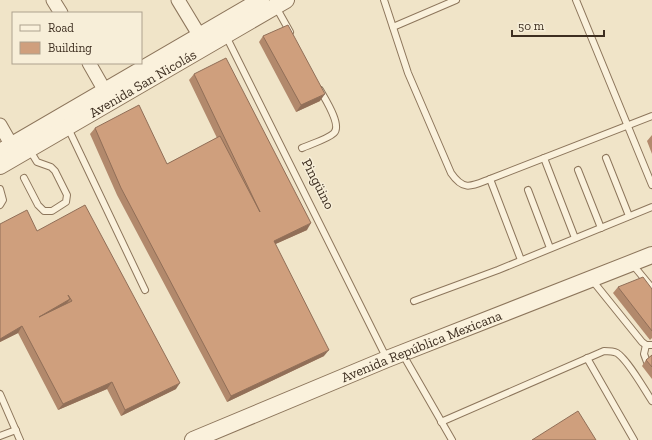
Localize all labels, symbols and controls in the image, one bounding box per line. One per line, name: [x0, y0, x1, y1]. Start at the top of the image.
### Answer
legend: [12, 12, 142, 64]
scale bar: [512, 12, 604, 38]
text: 50 m: [518, 19, 545, 33]
text: Road: [48, 21, 74, 35]
text: Building: [48, 41, 92, 55]
street label: Avenida San Nicolás: [86, 45, 199, 121]
street label: Pingüino: [298, 156, 338, 212]
street label: Avenida República Mexicana: [339, 306, 504, 386]

